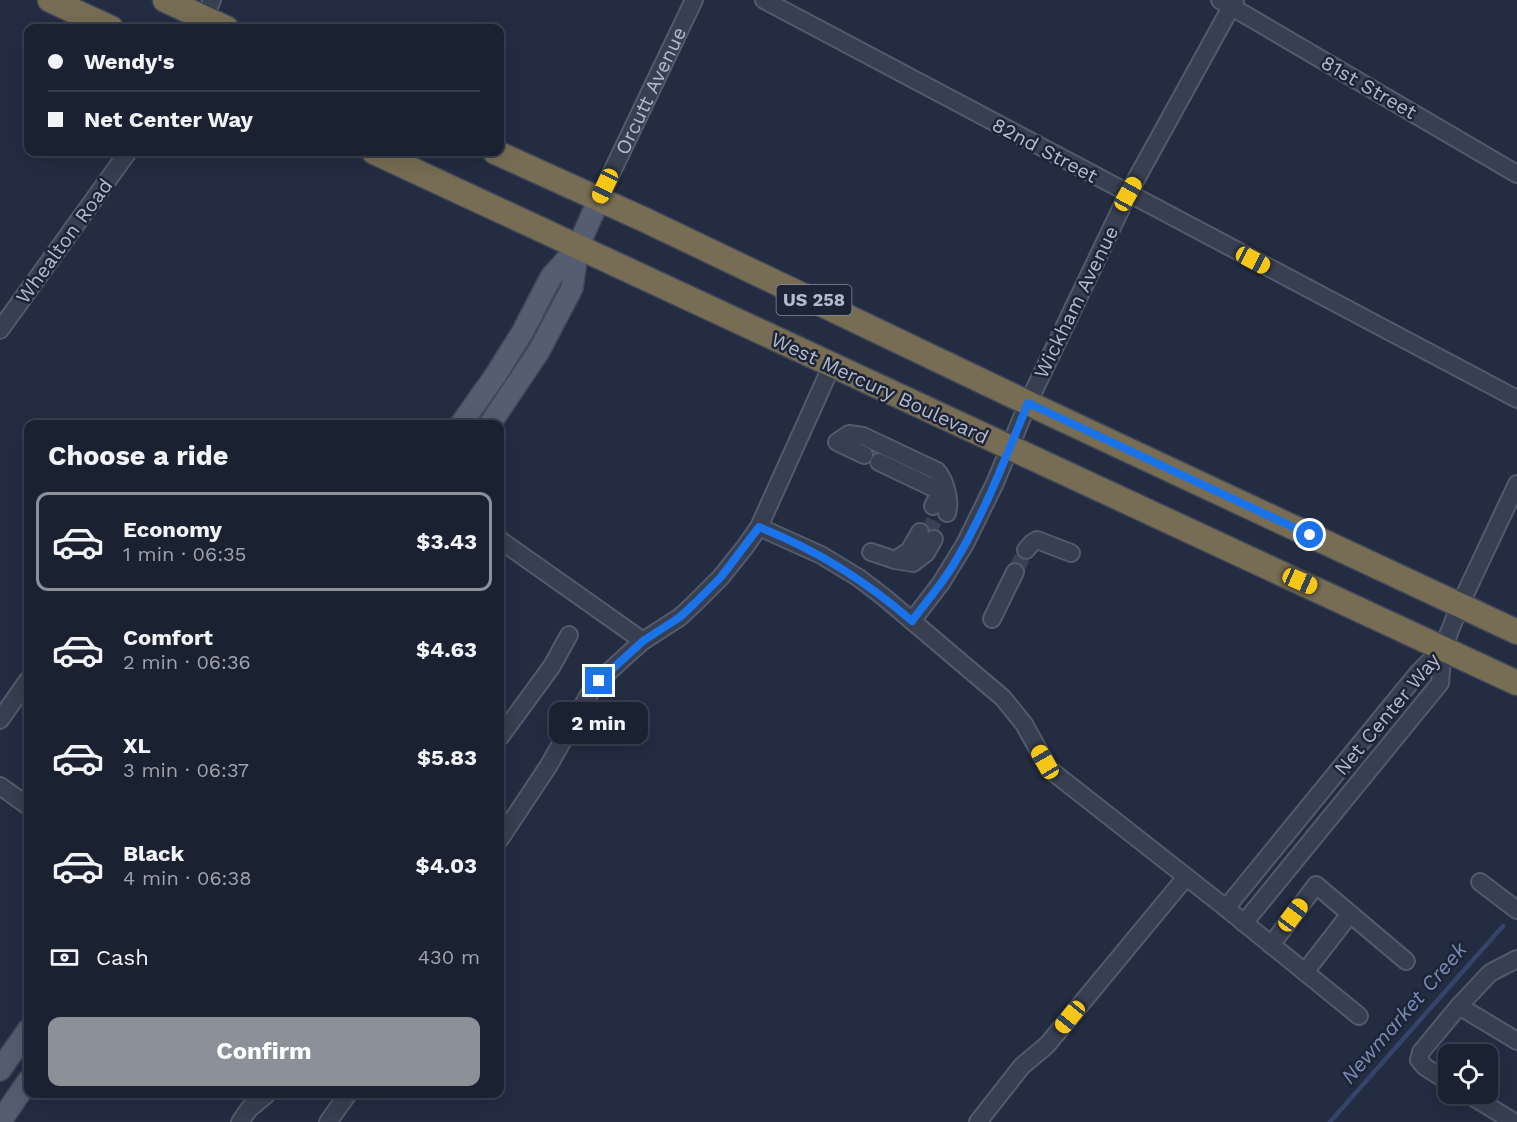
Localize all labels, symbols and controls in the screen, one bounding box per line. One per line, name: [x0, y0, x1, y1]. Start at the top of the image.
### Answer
street label: Orcutt Avenue: [610, 23, 691, 158]
text: Wendy's: [84, 49, 174, 74]
street label: 81st Street: [1317, 50, 1421, 124]
text: Net Center Way: [84, 107, 253, 132]
street label: 82nd Street: [988, 112, 1102, 188]
car: [589, 166, 621, 206]
street label: Whealton Road: [11, 174, 117, 308]
car: [1111, 174, 1145, 214]
street label: Wickham Avenue: [1029, 222, 1123, 382]
car: [1233, 244, 1273, 276]
road number: US 258: [776, 285, 852, 315]
street label: West Mercury Boulevard: [767, 327, 993, 449]
text: Choose a ride: [48, 440, 228, 472]
icon: car: [51, 515, 105, 569]
text: Economy: [123, 517, 222, 542]
route start: [1296, 521, 1323, 548]
text: $3.43: [416, 529, 477, 554]
text: 1 min · 06:35: [123, 542, 246, 566]
car: [1280, 565, 1320, 597]
icon: car: [51, 623, 105, 677]
text: Comfort: [123, 625, 213, 650]
text: $4.63: [416, 637, 477, 662]
street label: Net Center Way: [1329, 648, 1445, 780]
text: 2 min · 06:36: [123, 650, 251, 674]
route end: [585, 667, 612, 694]
callout: 2 min: [550, 702, 648, 744]
text: 2 min: [571, 711, 626, 735]
icon: car: [51, 731, 105, 785]
text: XL: [123, 733, 151, 758]
car: [1028, 742, 1062, 782]
text: $5.83: [417, 745, 477, 770]
text: 3 min · 06:37: [123, 758, 249, 782]
icon: car: [51, 839, 105, 893]
text: Black: [123, 841, 184, 866]
text: $4.03: [416, 853, 477, 878]
text: 4 min · 06:38: [123, 866, 251, 890]
car: [1275, 895, 1311, 935]
water label: Newmarket Creek: [1335, 936, 1472, 1088]
icon: cash: [48, 941, 81, 974]
text: Cash: [96, 945, 149, 970]
text: 430 m: [418, 945, 480, 969]
car: [1052, 997, 1088, 1037]
button: Confirm: [48, 1017, 480, 1086]
map controls: [1438, 1044, 1498, 1104]
button: locate: [1438, 1044, 1498, 1104]

